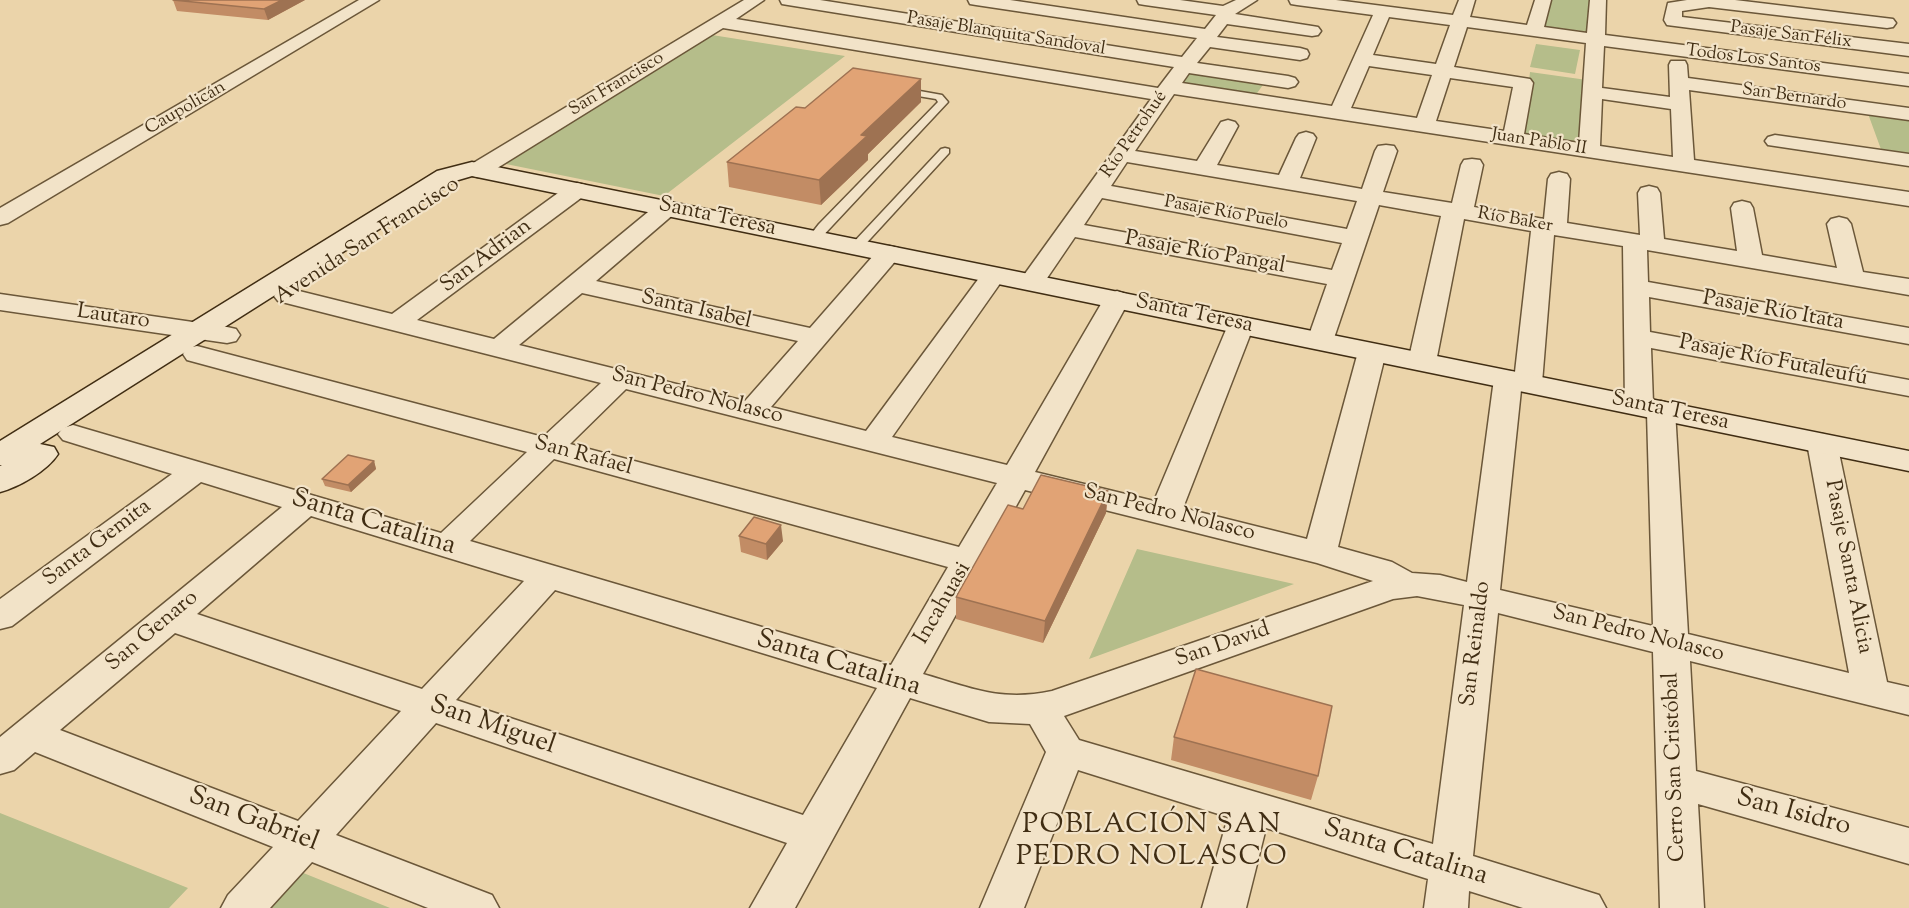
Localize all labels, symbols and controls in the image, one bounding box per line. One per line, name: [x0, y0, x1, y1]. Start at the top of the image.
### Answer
street label: Pasaje Blanquita Sandoval: [905, 9, 1107, 61]
street label: Pasaje San Félix: [1729, 18, 1853, 54]
street label: Todos Los Santos: [1684, 41, 1822, 79]
street label: San Francisco: [566, 48, 668, 122]
street label: Caupolicán: [142, 77, 230, 141]
street label: San Bernardo: [1740, 80, 1848, 116]
street label: Río Petrohué: [1097, 87, 1173, 183]
street label: Juan Pablo II: [1490, 125, 1588, 161]
street label: Avenida San Francisco: [271, 172, 465, 312]
street label: Pasaje Río Puelo: [1162, 192, 1290, 236]
street label: Santa Teresa: [656, 193, 778, 243]
street label: Río Baker: [1476, 204, 1554, 238]
street label: San Adrian: [436, 214, 538, 300]
street label: Pasaje Río Pangal: [1123, 227, 1287, 281]
street label: Santa Isabel: [638, 285, 754, 337]
street label: Pasaje Río Itata: [1700, 287, 1846, 337]
street label: Santa Teresa: [1133, 290, 1255, 340]
street label: Lautaro: [75, 300, 151, 336]
street label: Pasaje Río Futaleufú: [1676, 331, 1870, 393]
street label: San Pedro Nolasco: [608, 363, 786, 431]
street label: Santa Teresa: [1609, 387, 1731, 437]
street label: San Rafael: [531, 431, 635, 483]
street label: Pasaje Santa Alicia: [1817, 478, 1877, 656]
street label: San Pedro Nolasco: [1080, 480, 1258, 548]
street label: Santa Catalina: [287, 484, 459, 564]
street label: Santa Gemita: [39, 495, 157, 593]
street label: Incahuasi: [910, 558, 978, 650]
street label: San Reinaldo: [1456, 580, 1498, 708]
street label: San Genaro: [101, 586, 205, 678]
street label: San Pedro Nolasco: [1549, 601, 1727, 669]
street label: San David: [1172, 618, 1274, 674]
street label: Santa Catalina: [752, 625, 924, 705]
street label: Cerro San Cristóbal: [1659, 672, 1693, 862]
street label: San Miguel: [425, 690, 559, 764]
street label: San Gabriel: [183, 781, 323, 861]
street label: San Isidro: [1732, 783, 1854, 845]
district label: POBLACIÓN SAN PEDRO NOLASCO: [1016, 810, 1288, 876]
street label: Santa Catalina: [1319, 814, 1491, 894]

